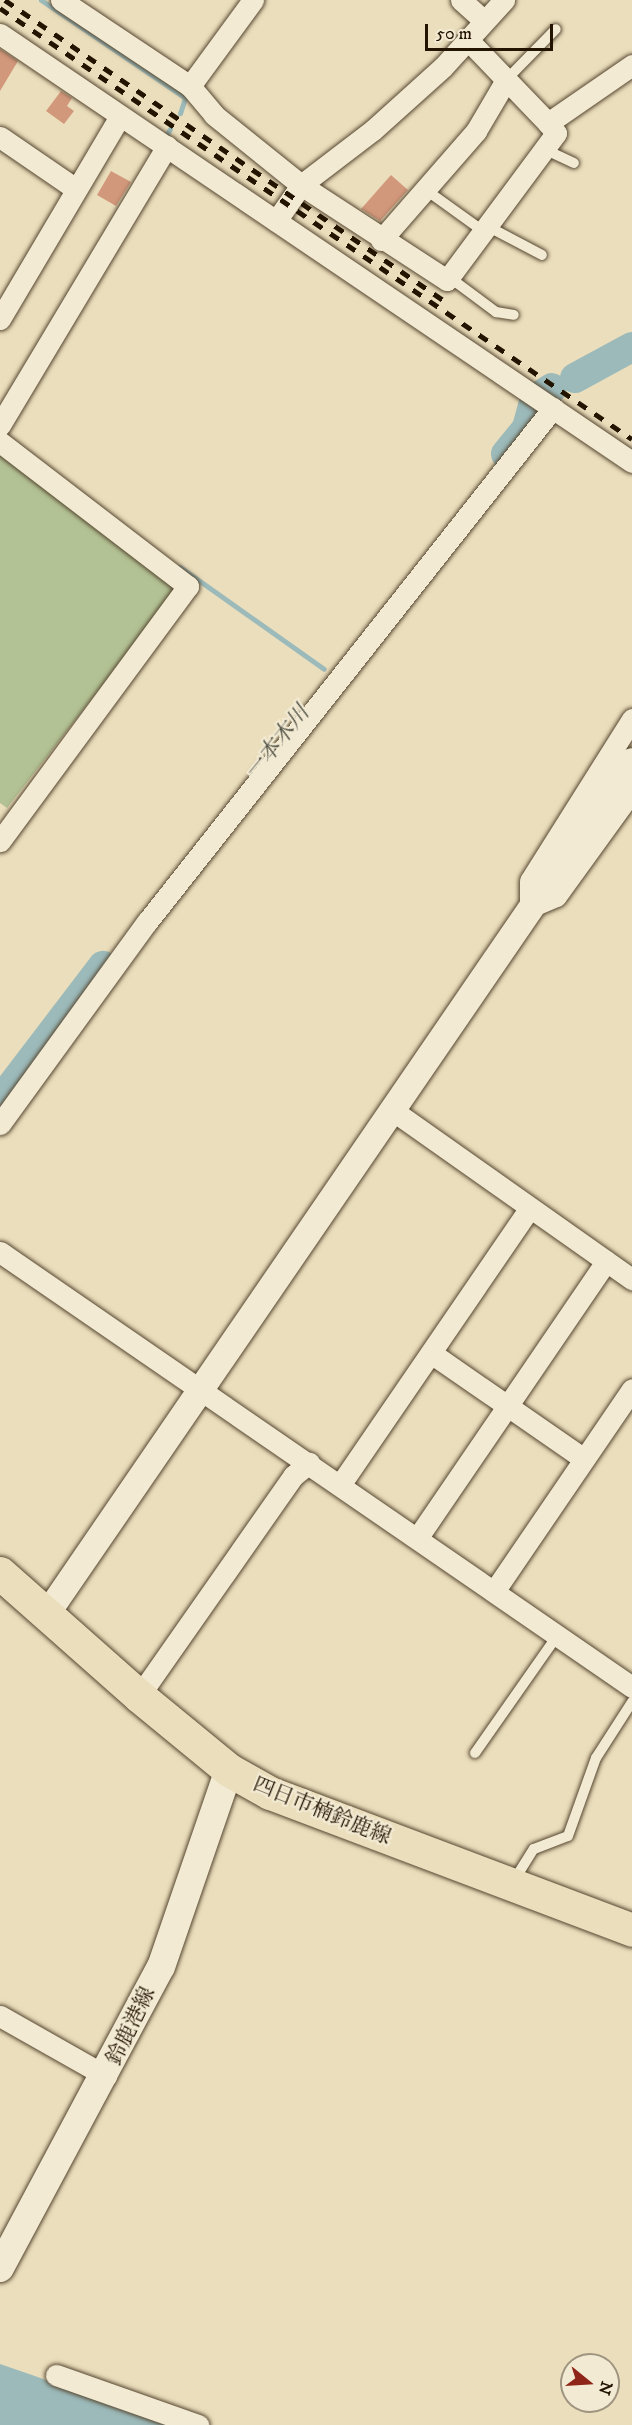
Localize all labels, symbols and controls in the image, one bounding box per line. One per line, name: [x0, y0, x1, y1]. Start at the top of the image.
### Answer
scale bar: [428, 12, 556, 50]
text: 50 m: [436, 23, 472, 45]
water label: 一本木川: [239, 700, 315, 786]
street label: 四日市楠鈴鹿線: [249, 1772, 395, 1850]
street label: 鈴鹿港線: [101, 1983, 161, 2069]
north arrow: [560, 2353, 620, 2413]
text: N: [594, 2379, 617, 2397]

